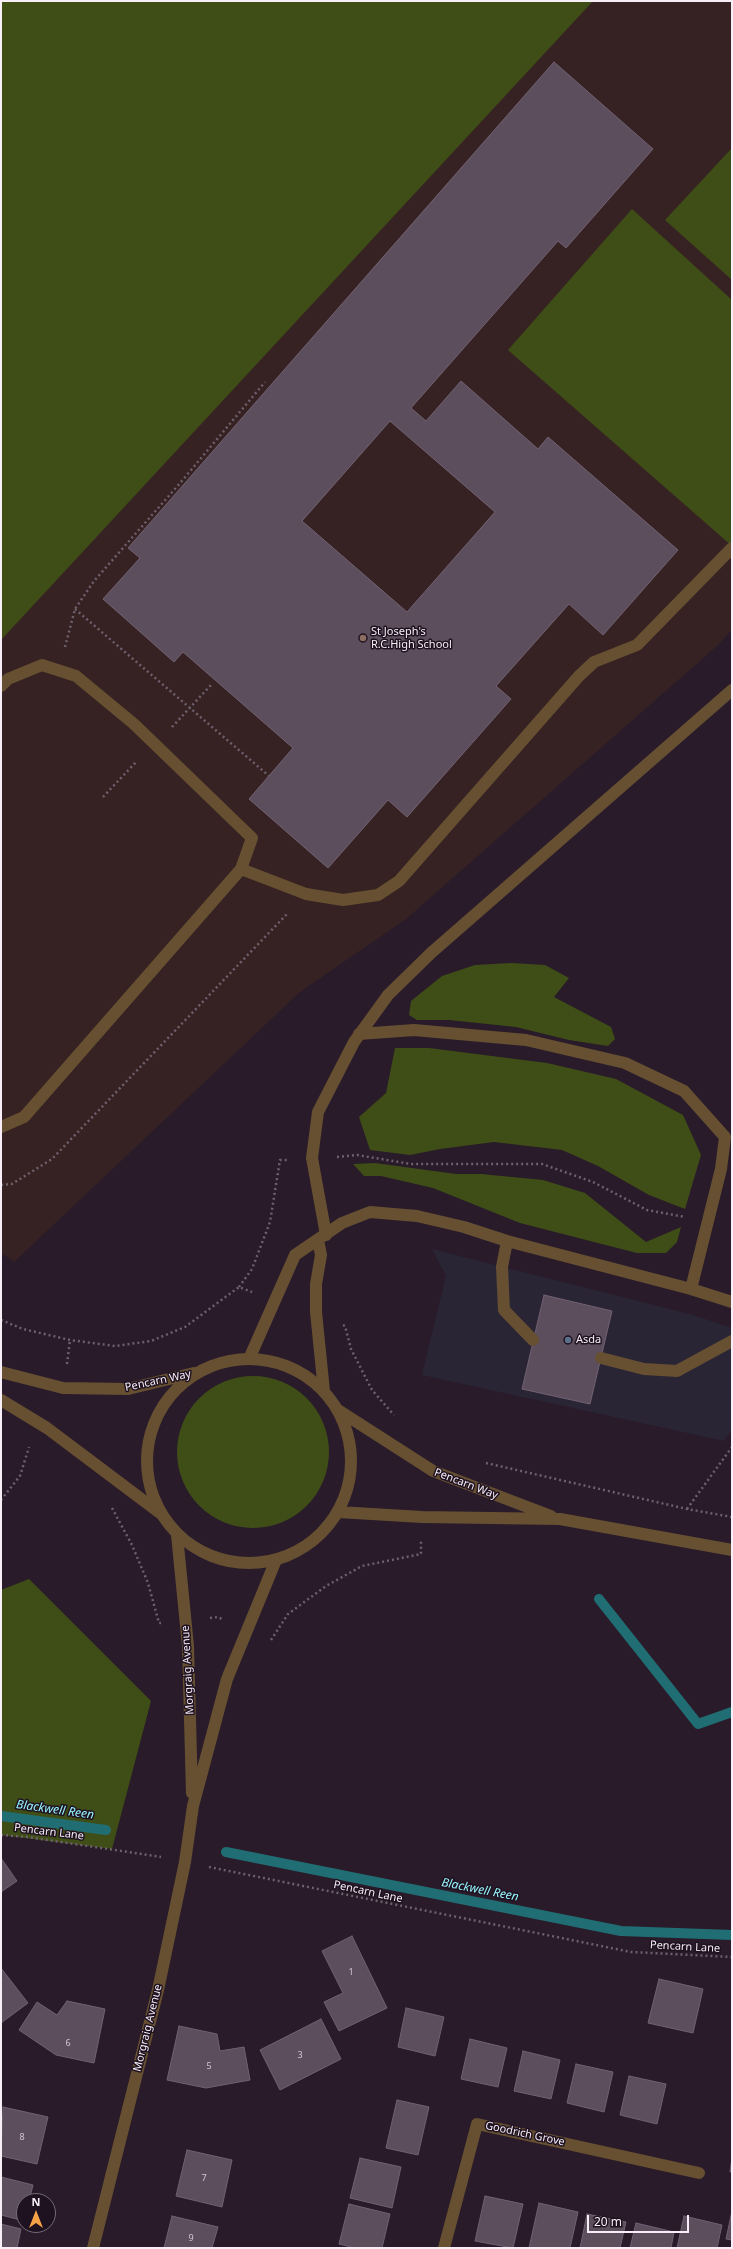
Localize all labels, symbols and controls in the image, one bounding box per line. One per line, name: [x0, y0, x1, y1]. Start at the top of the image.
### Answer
place label: St Joseph's R.C.High School: [371, 625, 452, 651]
marker: St Joseph's R.C.High School: [358, 633, 368, 643]
place label: Asda: [576, 1333, 601, 1347]
marker: Asda: [563, 1335, 573, 1345]
street label: Pencarn Way: [124, 1368, 192, 1394]
street label: Pencarn Way: [432, 1466, 500, 1502]
street label: Morgraig Avenue: [179, 1625, 197, 1715]
water label: Blackwell Reen: [15, 1797, 95, 1823]
street label: Pencarn Lane: [13, 1821, 85, 1843]
water label: Blackwell Reen: [440, 1875, 520, 1905]
street label: Pencarn Lane: [332, 1878, 404, 1906]
street label: Pencarn Lane: [650, 1939, 720, 1955]
house number: 1: [348, 1967, 354, 1977]
street label: Morgraig Avenue: [131, 1983, 165, 2073]
house number: 6: [65, 2038, 71, 2048]
house number: 3: [297, 2050, 303, 2060]
house number: 5: [206, 2061, 212, 2071]
street label: Goodrich Grove: [484, 2119, 566, 2149]
house number: 8: [19, 2132, 25, 2142]
house number: 7: [201, 2173, 207, 2183]
north arrow: [16, 2193, 56, 2233]
text: N: [32, 2194, 40, 2209]
scale bar: [589, 2207, 691, 2233]
text: 20 m: [594, 2213, 622, 2230]
house number: 9: [188, 2233, 194, 2243]

